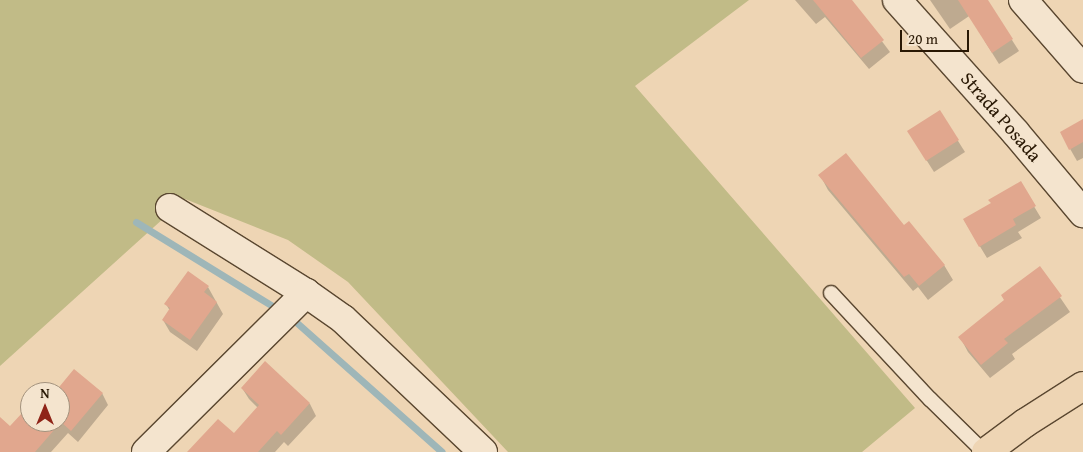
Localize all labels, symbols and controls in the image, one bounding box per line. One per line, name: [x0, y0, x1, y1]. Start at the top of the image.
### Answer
scale bar: [903, 20, 972, 52]
text: 20 m: [908, 28, 938, 49]
street label: Strada Posada: [956, 67, 1046, 167]
north arrow: [20, 382, 70, 432]
text: N: [40, 383, 50, 403]

